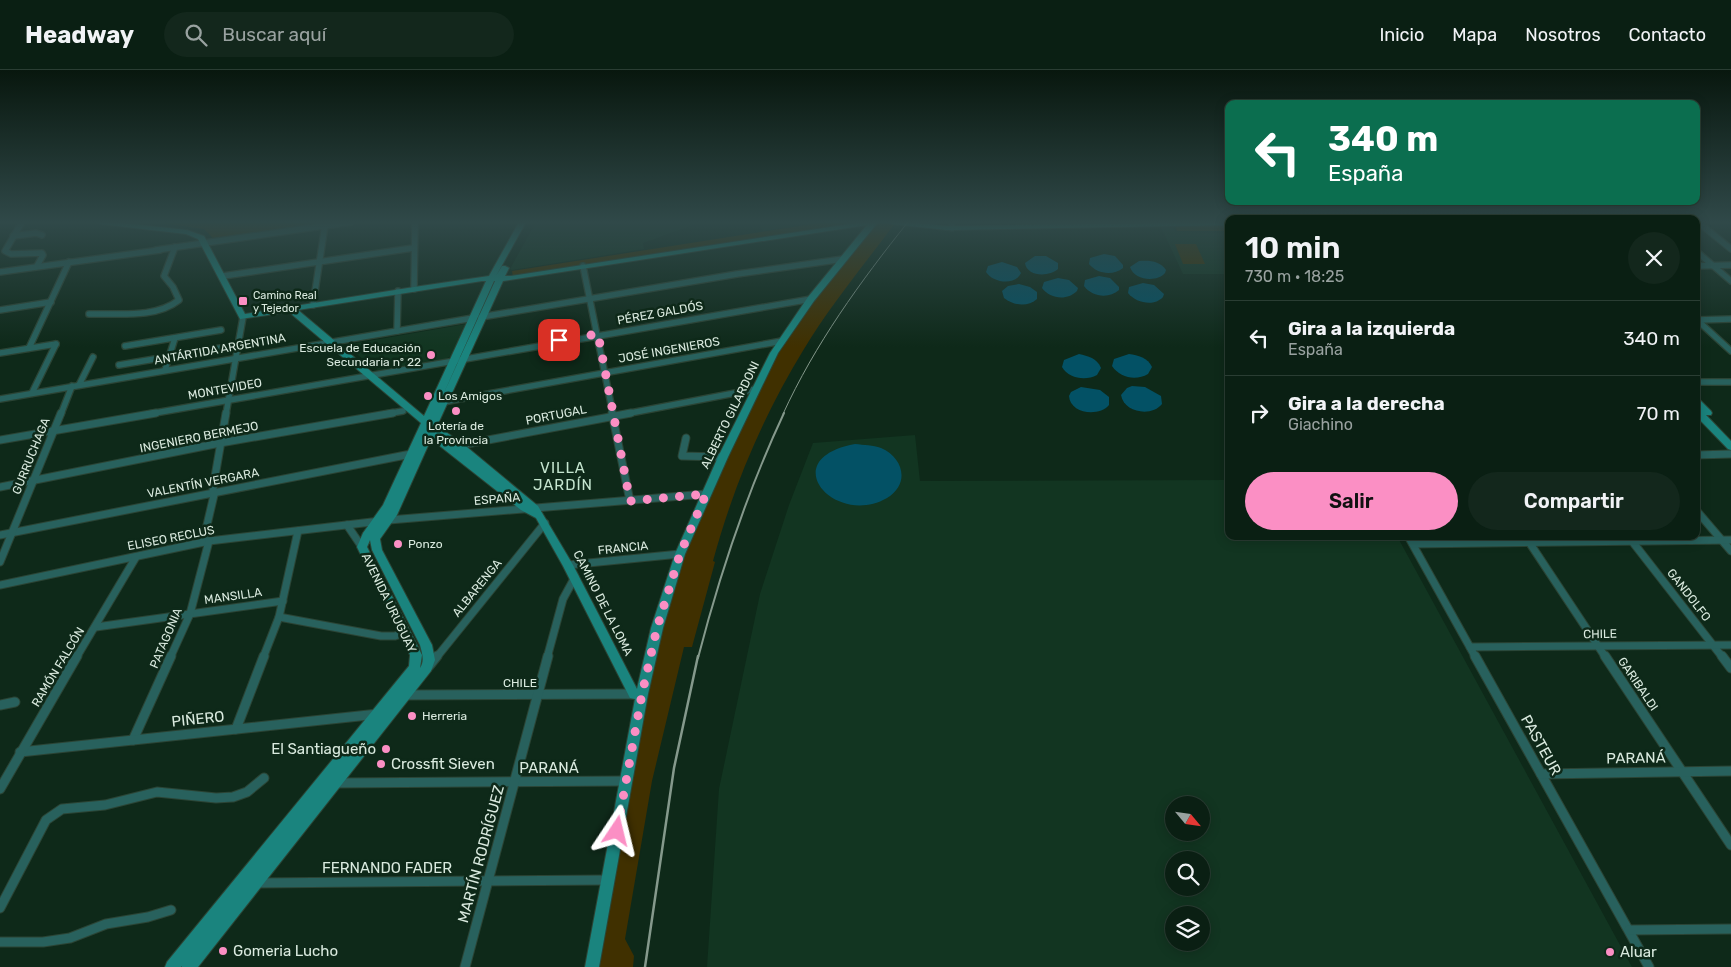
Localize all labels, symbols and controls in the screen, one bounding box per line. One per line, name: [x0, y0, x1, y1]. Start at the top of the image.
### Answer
search box: [164, 12, 514, 57]
text: Headway: [25, 21, 134, 49]
icon: search: [182, 21, 210, 49]
text: Buscar aquí: [222, 23, 326, 46]
text: Inicio: [1379, 24, 1424, 46]
text: Mapa: [1452, 24, 1497, 46]
text: Nosotros: [1525, 24, 1601, 46]
text: Contacto: [1629, 24, 1706, 46]
text: 340 m: [1328, 118, 1438, 160]
icon: left: [1245, 120, 1310, 185]
text: España: [1328, 160, 1403, 187]
text: 10 min: [1245, 230, 1341, 266]
button: close: [1628, 232, 1680, 284]
text: 730 m · 18:25: [1245, 267, 1344, 286]
place label: Camino Real y Tejedor: [253, 289, 317, 315]
marker: Camino Real y Tejedor: [237, 295, 249, 307]
street label: PÉREZ GALDÓS: [616, 299, 704, 327]
text: Gira a la izquierda: [1288, 317, 1455, 340]
pin: [538, 319, 580, 361]
icon: left: [1245, 324, 1273, 352]
icon: arrive: [545, 326, 573, 354]
text: 340 m: [1623, 327, 1680, 350]
street label: ANTÁRTIDA ARGENTINA: [153, 331, 287, 367]
street label: JOSÉ INGENIEROS: [617, 334, 721, 366]
text: España: [1288, 340, 1343, 359]
place label: Escuela de Educación Secundaria nº 22: [299, 341, 421, 369]
marker: Escuela de Educación Secundaria nº 22: [425, 349, 437, 361]
street label: ALBERTO GILARDONI: [698, 359, 762, 471]
street label: MONTEVIDEO: [187, 376, 263, 402]
place label: Los Amigos: [438, 389, 502, 403]
marker: Los Amigos: [422, 390, 434, 402]
text: Gira a la derecha: [1288, 392, 1445, 415]
icon: right: [1245, 399, 1273, 427]
street label: PORTUGAL: [524, 402, 588, 428]
text: 70 m: [1637, 402, 1680, 425]
marker: Lotería de la Provincia: [450, 405, 462, 417]
text: Giachino: [1288, 415, 1353, 434]
street label: GURRUCHAGA: [9, 416, 53, 496]
street label: INGENIERO BERMEJO: [138, 419, 260, 455]
place label: Lotería de la Provincia: [424, 419, 488, 447]
district label: VILLA JARDÍN: [533, 459, 593, 494]
street label: VALENTÍN VERGARA: [146, 465, 260, 501]
button: Salir: [1245, 472, 1458, 530]
button: Compartir: [1468, 472, 1680, 530]
street label: ESPAÑA: [473, 490, 521, 508]
street label: ELISEO RECLUS: [126, 523, 216, 553]
place label: Ponzo: [408, 537, 443, 551]
marker: Ponzo: [392, 538, 404, 550]
street label: FRANCIA: [597, 538, 649, 558]
street label: CAMINO DE LA LOMA: [570, 548, 636, 658]
street label: AVENIDA URUGUAY: [359, 551, 419, 655]
street label: ALBARENGA: [449, 556, 505, 620]
street label: GANDOLFO: [1664, 566, 1714, 624]
street label: MANSILLA: [203, 585, 263, 607]
street label: PATAGONIA: [147, 606, 185, 670]
street label: RAMÓN FALCÓN: [29, 625, 87, 709]
street label: CHILE: [1583, 627, 1617, 641]
street label: GARIBALDI: [1615, 655, 1661, 713]
street label: CHILE: [503, 676, 537, 690]
street label: PIÑERO: [171, 707, 225, 731]
place label: Herreria: [422, 709, 467, 723]
marker: Herreria: [406, 710, 418, 722]
street label: PASTEUR: [1517, 712, 1565, 778]
place label: El Santiagueño: [271, 740, 376, 758]
marker: El Santiagueño: [380, 743, 392, 755]
street label: PARANÁ: [1606, 748, 1666, 768]
place label: Crossfit Sieven: [391, 755, 495, 773]
marker: Crossfit Sieven: [375, 758, 387, 770]
street label: PARANÁ: [519, 759, 579, 777]
street label: MARTÍN RODRÍGUEZ: [454, 783, 508, 925]
north arrow: [1165, 796, 1210, 841]
map controls: [1165, 796, 1210, 951]
position arrow: [590, 804, 642, 856]
button: search: [1165, 851, 1210, 896]
street label: FERNANDO FADER: [322, 859, 452, 877]
button: layers: [1165, 906, 1210, 951]
place label: Gomeria Lucho: [233, 942, 338, 960]
place label: Aluar: [1620, 943, 1657, 961]
marker: Gomeria Lucho: [217, 945, 229, 957]
marker: Aluar: [1604, 946, 1616, 958]

